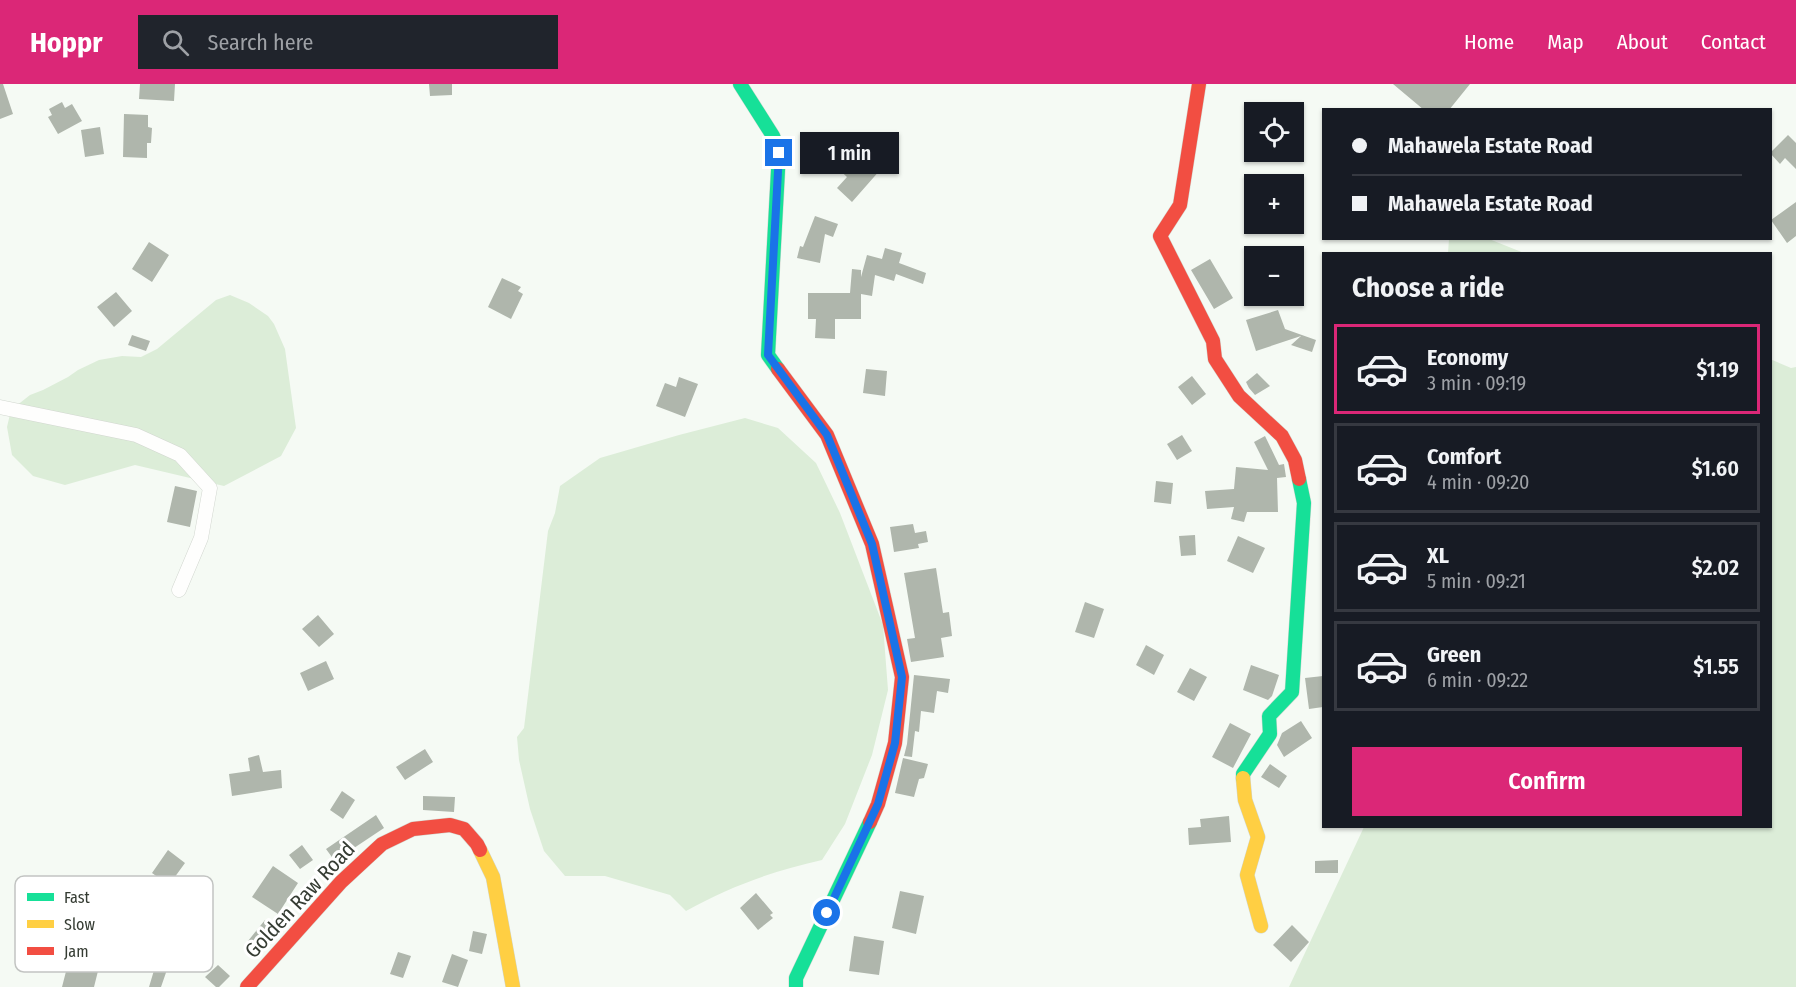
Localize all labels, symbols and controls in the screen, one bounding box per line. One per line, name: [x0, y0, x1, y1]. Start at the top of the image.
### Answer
search box: [138, 15, 558, 69]
text: Hoppr: [30, 26, 102, 59]
icon: search: [159, 26, 192, 59]
text: Search here: [207, 29, 313, 56]
text: Home: [1464, 29, 1514, 55]
text: Map: [1547, 29, 1584, 55]
text: About: [1617, 29, 1668, 55]
text: Contact: [1701, 29, 1766, 55]
map controls: [1244, 102, 1304, 306]
button: locate: [1244, 102, 1304, 162]
callout: 1 min: [800, 132, 899, 174]
text: Mahawela Estate Road: [1388, 132, 1593, 159]
route end: [765, 139, 792, 166]
text: 1 min: [828, 141, 871, 165]
button: +: [1244, 174, 1304, 234]
text: Mahawela Estate Road: [1388, 190, 1593, 217]
button: −: [1244, 246, 1304, 306]
text: Choose a ride: [1352, 272, 1504, 304]
icon: car: [1355, 342, 1409, 396]
text: Economy: [1427, 344, 1508, 371]
text: $1.19: [1697, 356, 1739, 383]
text: 3 min · 09:19: [1427, 371, 1526, 395]
icon: car: [1355, 441, 1409, 495]
text: Comfort: [1427, 443, 1501, 470]
text: $1.60: [1692, 455, 1739, 482]
text: 4 min · 09:20: [1427, 470, 1529, 494]
icon: car: [1355, 540, 1409, 594]
text: XL: [1427, 542, 1449, 569]
text: $2.02: [1692, 554, 1739, 581]
text: 5 min · 09:21: [1427, 569, 1526, 593]
icon: car: [1355, 639, 1409, 693]
text: Green: [1427, 641, 1481, 668]
text: $1.55: [1693, 653, 1739, 680]
text: 6 min · 09:22: [1427, 668, 1528, 692]
button: Confirm: [1352, 747, 1742, 816]
street label: Golden Raw Road: [239, 836, 361, 964]
legend: [15, 876, 213, 972]
text: Fast: [64, 888, 91, 907]
route start: [813, 899, 840, 926]
text: Slow: [64, 915, 95, 934]
text: Jam: [64, 942, 89, 961]

